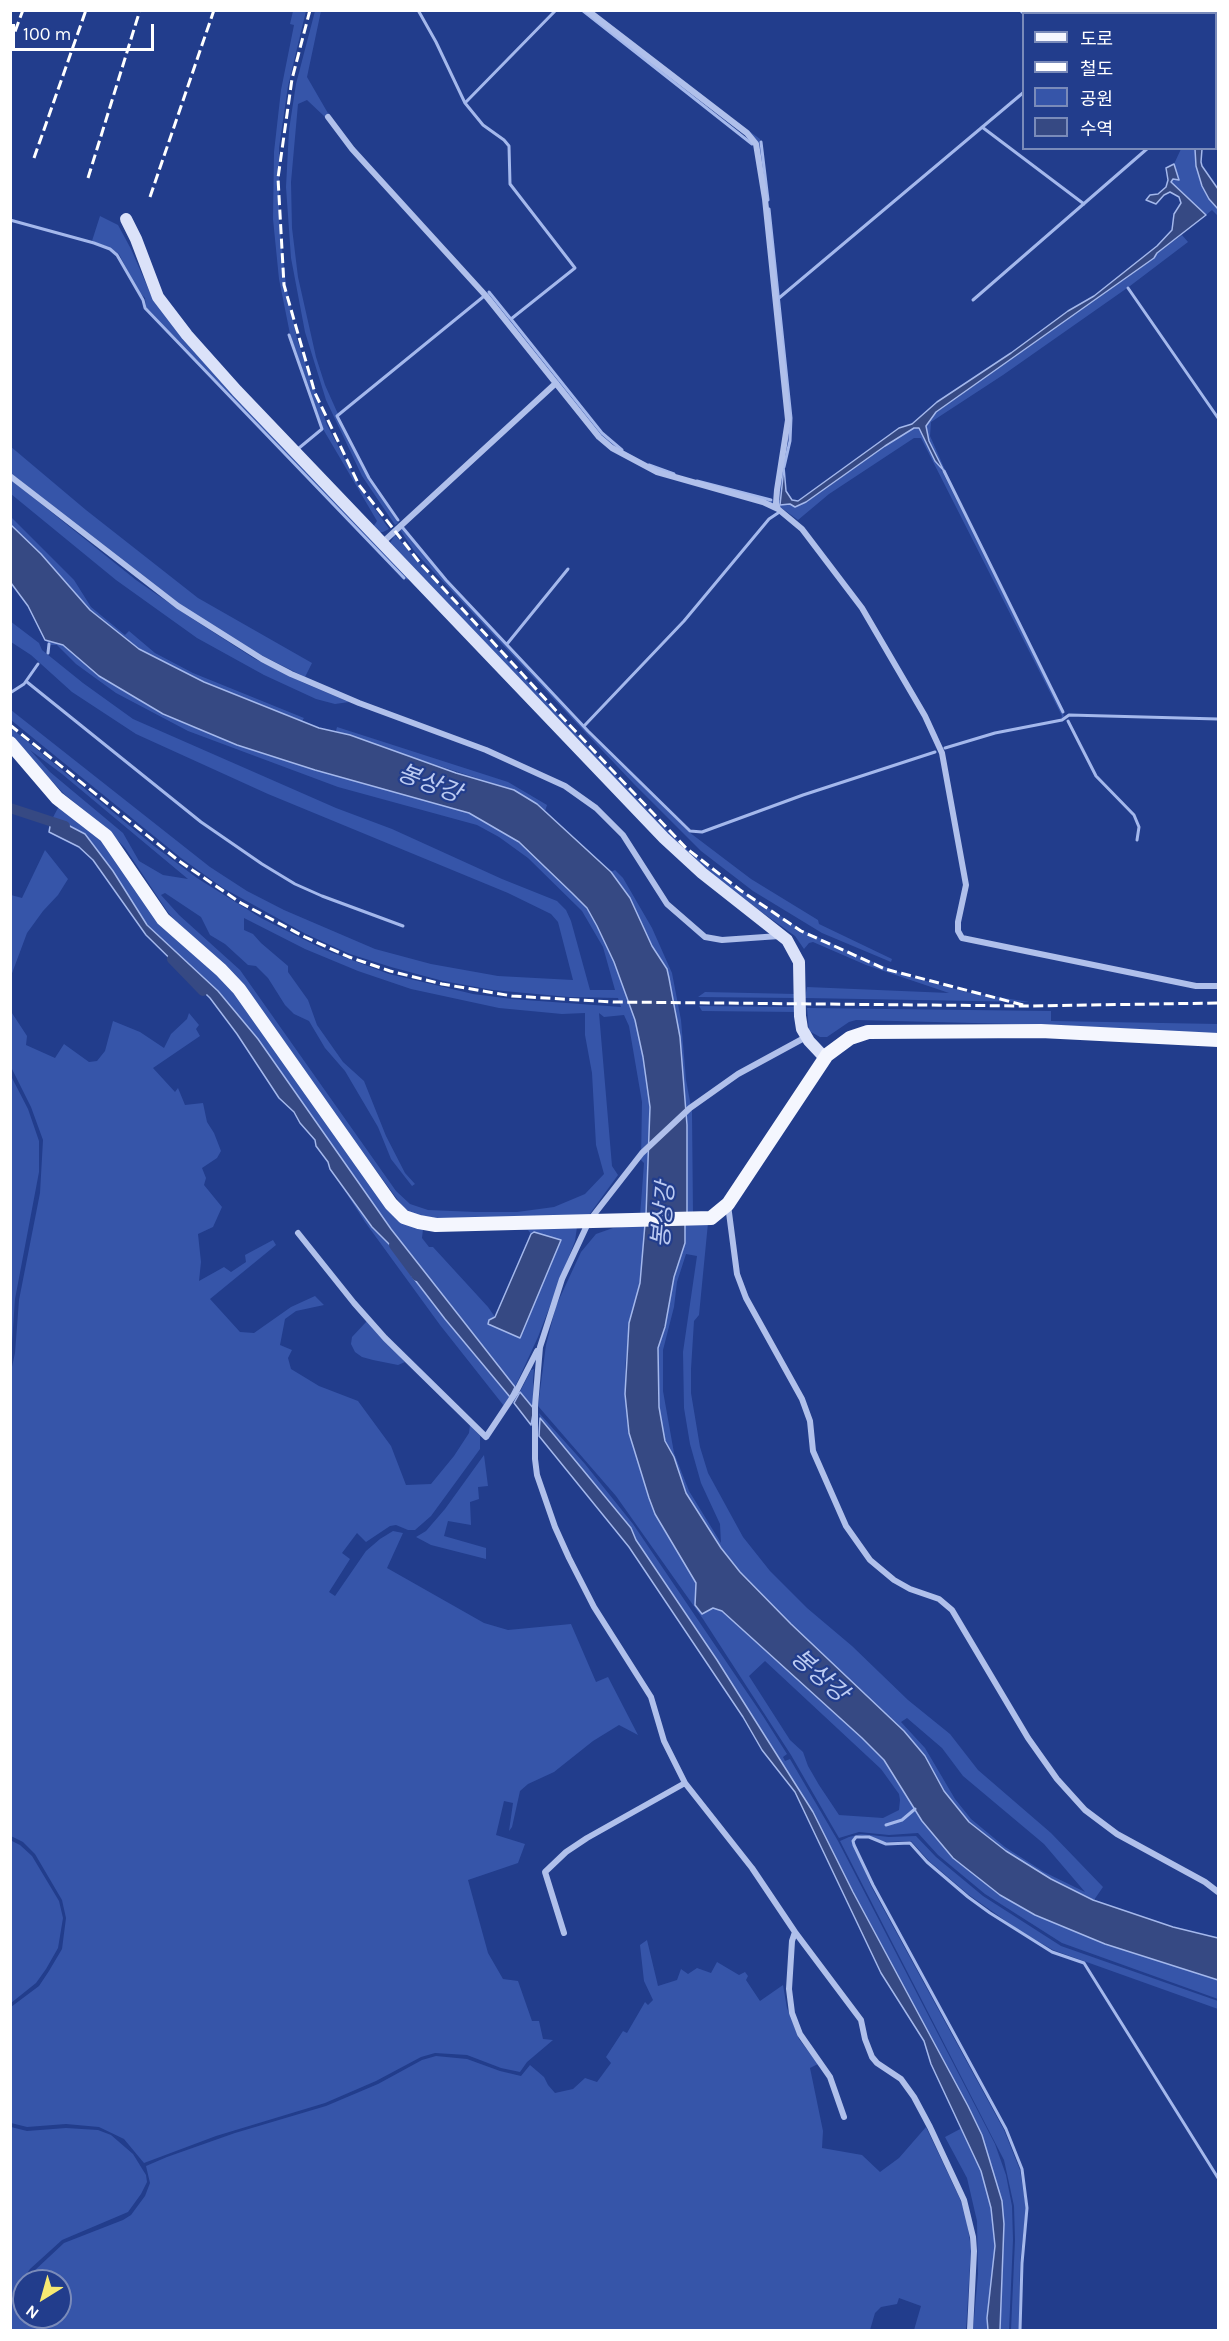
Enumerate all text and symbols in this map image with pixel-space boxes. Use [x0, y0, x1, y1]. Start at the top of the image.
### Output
scale bar [15, 12, 158, 50]
legend [1022, 12, 1217, 150]
text: 100 m [23, 23, 71, 45]
text: 도로 [1080, 28, 1113, 50]
text: 철도 [1080, 58, 1113, 80]
text: 공원 [1080, 88, 1113, 110]
text: 수역 [1080, 118, 1113, 140]
water label: 봉상강 [393, 759, 465, 809]
water label: 봉상강 [647, 1181, 681, 1249]
water label: 봉상강 [785, 1643, 853, 1709]
north arrow [12, 2269, 72, 2329]
text: N [22, 2301, 42, 2323]

